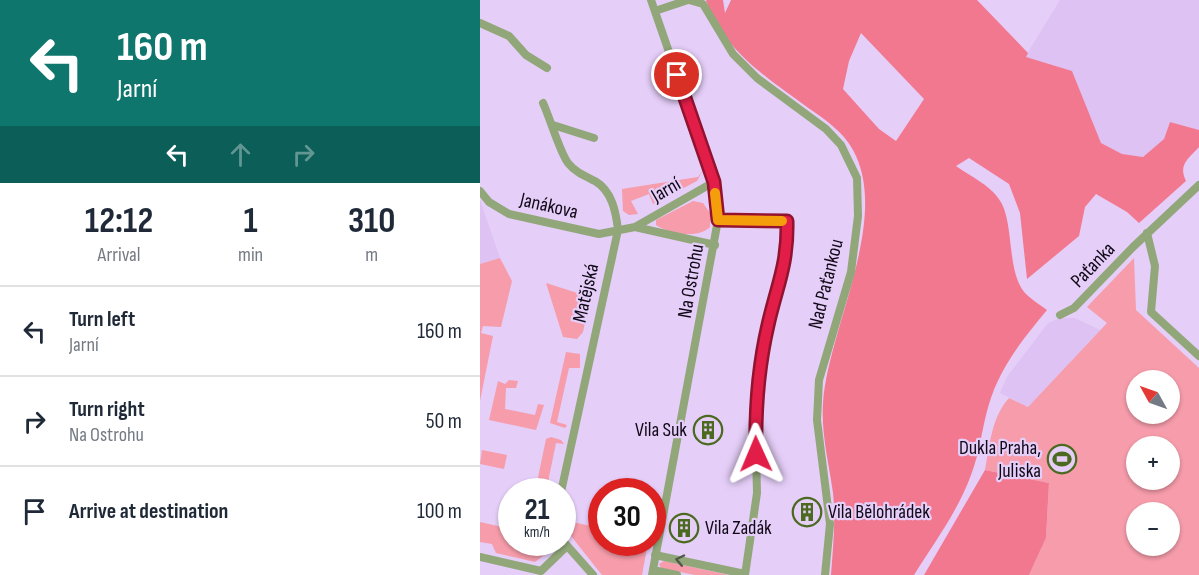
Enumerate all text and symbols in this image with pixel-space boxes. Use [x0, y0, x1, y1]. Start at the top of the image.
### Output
text: 160 m [117, 22, 208, 73]
icon: left [18, 24, 96, 102]
pin [651, 49, 702, 100]
icon: arrive [660, 58, 693, 91]
text: Jarní [117, 73, 157, 105]
icon: left [161, 138, 194, 171]
icon: ahead [224, 138, 257, 171]
icon: right [287, 138, 320, 171]
street label: Jarní [646, 172, 685, 208]
street label: Janákova [517, 187, 580, 224]
text: 12:12 [85, 200, 153, 243]
text: 1 [244, 200, 258, 243]
text: 310 [348, 200, 395, 243]
street label: Nad Paťankou [803, 237, 849, 331]
street label: Paťanka [1066, 237, 1120, 293]
street label: Na Ostrohu [673, 242, 709, 320]
text: Arrival [98, 243, 141, 267]
text: min [238, 243, 263, 267]
text: m [365, 243, 378, 267]
street label: Matějská [568, 261, 604, 325]
text: Turn left [69, 306, 135, 333]
icon: left [18, 315, 51, 348]
text: 160 m [417, 318, 462, 345]
text: Jarní [69, 333, 99, 357]
north arrow [1126, 370, 1180, 424]
map controls [1126, 370, 1180, 556]
text: Turn right [69, 396, 145, 423]
icon: right [18, 405, 51, 438]
text: 50 m [426, 408, 462, 435]
building icon: Vila Suk [692, 414, 724, 446]
place label: Vila Suk [635, 418, 687, 442]
position arrow [724, 422, 788, 486]
text: Na Ostrohu [69, 423, 144, 447]
place label: Dukla Praha, Juliska [959, 436, 1041, 483]
button: + [1126, 436, 1180, 490]
sports icon: Dukla Praha, Juliska [1046, 443, 1078, 475]
speed limit sign: 30 [588, 478, 666, 556]
text: 21 [525, 492, 549, 528]
icon: arrive [18, 495, 51, 528]
building icon: Vila Bělohrádek [791, 496, 823, 528]
text: Arrive at destination [69, 498, 228, 525]
text: 100 m [417, 498, 462, 525]
place label: Vila Bělohrádek [828, 500, 930, 524]
button: − [1126, 502, 1180, 556]
building icon: Vila Zadák [668, 512, 700, 544]
place label: Vila Zadák [705, 516, 772, 540]
text: km/h [524, 523, 550, 542]
one-way arrow [675, 554, 685, 567]

